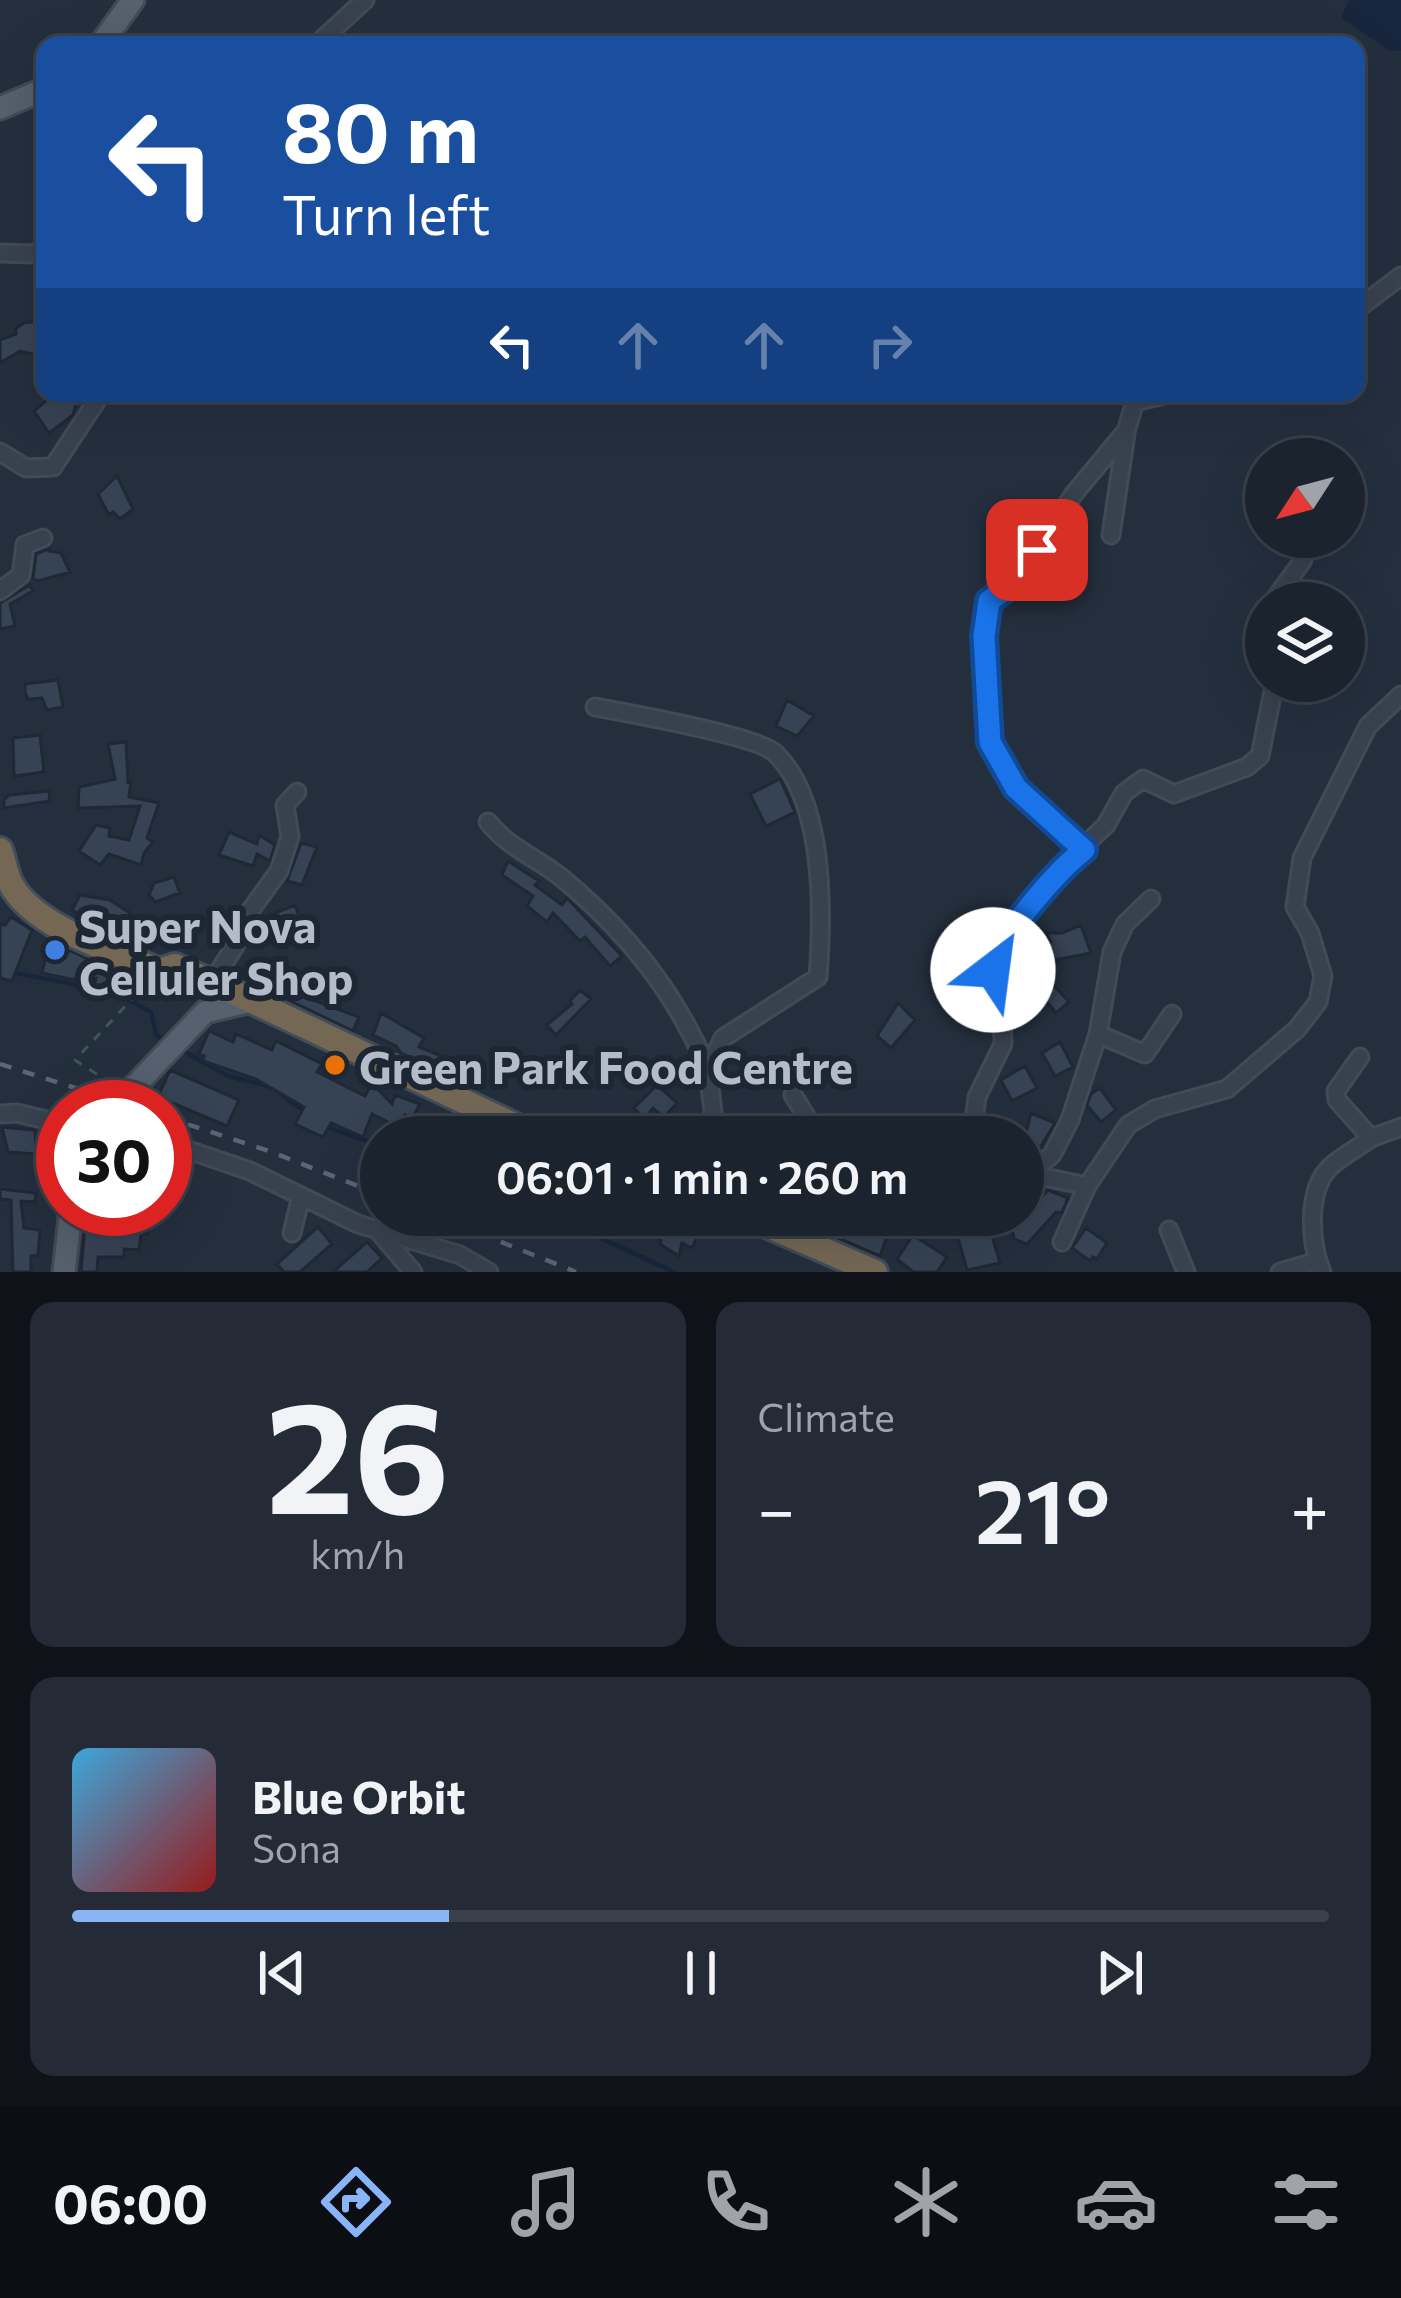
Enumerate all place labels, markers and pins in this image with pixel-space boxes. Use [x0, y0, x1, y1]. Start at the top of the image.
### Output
pin [986, 499, 1088, 601]
place label: Super Nova Celluler Shop [79, 897, 353, 1004]
marker: Super Nova Celluler Shop [42, 937, 68, 963]
place label: Green Park Food Centre [359, 1038, 853, 1093]
marker: Green Park Food Centre [322, 1052, 348, 1078]

